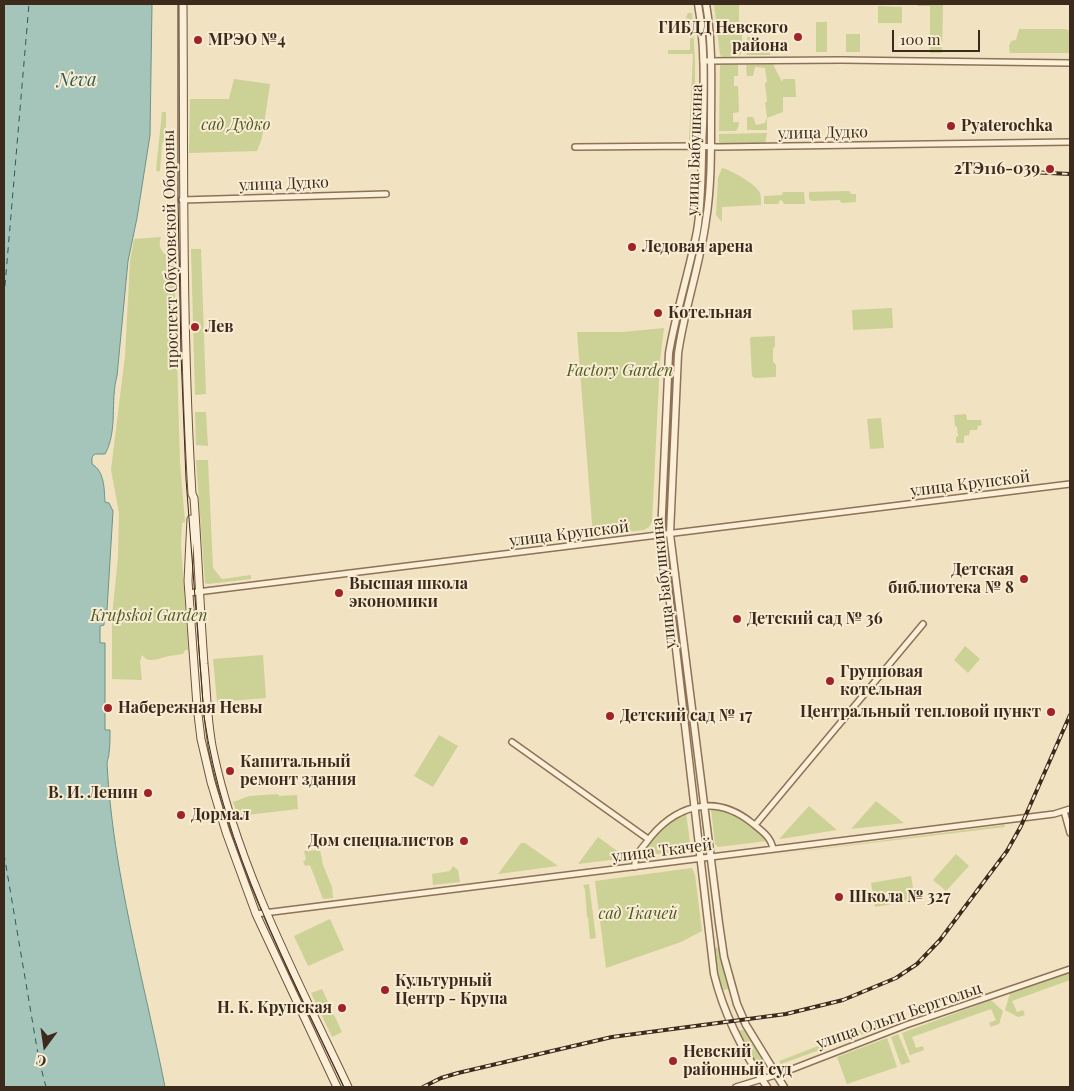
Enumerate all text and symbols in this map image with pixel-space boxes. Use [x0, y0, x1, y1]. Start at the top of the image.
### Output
place label: ГИБДД Невского района [658, 18, 788, 56]
scale bar [894, 20, 982, 52]
text: 100 m [900, 29, 941, 49]
place label: МРЭО №4 [208, 30, 286, 50]
marker: ГИБДД Невского района [792, 31, 804, 43]
marker: МРЭО №4 [192, 34, 204, 46]
water label: Neva [57, 69, 97, 91]
street label: улица Бабушкина [683, 84, 707, 216]
park label: сад Дудко [201, 115, 271, 135]
place label: Pyaterochka [961, 116, 1053, 136]
marker: Pyaterochka [945, 120, 957, 132]
street label: улица Дудко [778, 123, 868, 143]
street label: проспект Обуховской Обороны [159, 130, 183, 368]
place label: 2ТЭ116-039 [954, 159, 1040, 179]
marker: 2ТЭ116-039 [1044, 163, 1056, 175]
street label: улица Дудко [239, 173, 329, 195]
place label: Ледовая арена [642, 237, 753, 257]
marker: Ледовая арена [626, 241, 638, 253]
place label: Котельная [668, 303, 752, 323]
marker: Котельная [652, 307, 664, 319]
place label: Лев [205, 317, 233, 337]
marker: Лев [189, 321, 201, 333]
park label: Factory Garden [567, 361, 673, 381]
street label: улица Крупской [909, 467, 1031, 501]
street label: улица Крупской [508, 517, 630, 551]
street label: улица Бабушкина [648, 517, 680, 649]
place label: Детская библиотека № 8 [888, 560, 1014, 598]
marker: Детская библиотека № 8 [1018, 573, 1030, 585]
place label: Высшая школа экономики [349, 574, 468, 612]
marker: Высшая школа экономики [333, 587, 345, 599]
park label: Krupskoi Garden [91, 606, 207, 626]
place label: Детский сад № 36 [747, 609, 883, 629]
marker: Детский сад № 36 [731, 613, 743, 625]
place label: Групповая котельная [840, 662, 923, 700]
marker: Групповая котельная [824, 675, 836, 687]
place label: Набережная Невы [118, 698, 263, 718]
marker: Набережная Невы [102, 702, 114, 714]
place label: Центральный тепловой пункт [800, 702, 1041, 722]
place label: Детский сад № 17 [620, 706, 752, 726]
marker: Центральный тепловой пункт [1045, 706, 1057, 718]
marker: Детский сад № 17 [604, 710, 616, 722]
place label: Капитальный ремонт здания [240, 752, 356, 790]
marker: Капитальный ремонт здания [224, 765, 236, 777]
place label: В. И. Ленин [48, 783, 138, 803]
marker: В. И. Ленин [142, 787, 154, 799]
place label: Дормал [191, 805, 250, 825]
marker: Дормал [175, 809, 187, 821]
place label: Дом специалистов [308, 831, 454, 851]
marker: Дом специалистов [458, 835, 470, 847]
street label: улица Ткачей [611, 835, 713, 867]
place label: Школа № 327 [849, 887, 951, 907]
marker: Школа № 327 [833, 891, 845, 903]
park label: сад Ткачей [599, 904, 677, 924]
place label: Культурный Центр - Крупа [395, 971, 508, 1009]
street label: улица Ольги Берггольц [814, 979, 984, 1053]
marker: Культурный Центр - Крупа [379, 984, 391, 996]
place label: Н. К. Крупская [217, 998, 332, 1018]
marker: Н. К. Крупская [336, 1002, 348, 1014]
north arrow [20, 1021, 70, 1071]
place label: Невский районный суд [683, 1042, 792, 1080]
text: С [34, 1051, 48, 1071]
marker: Невский районный суд [667, 1055, 679, 1067]

